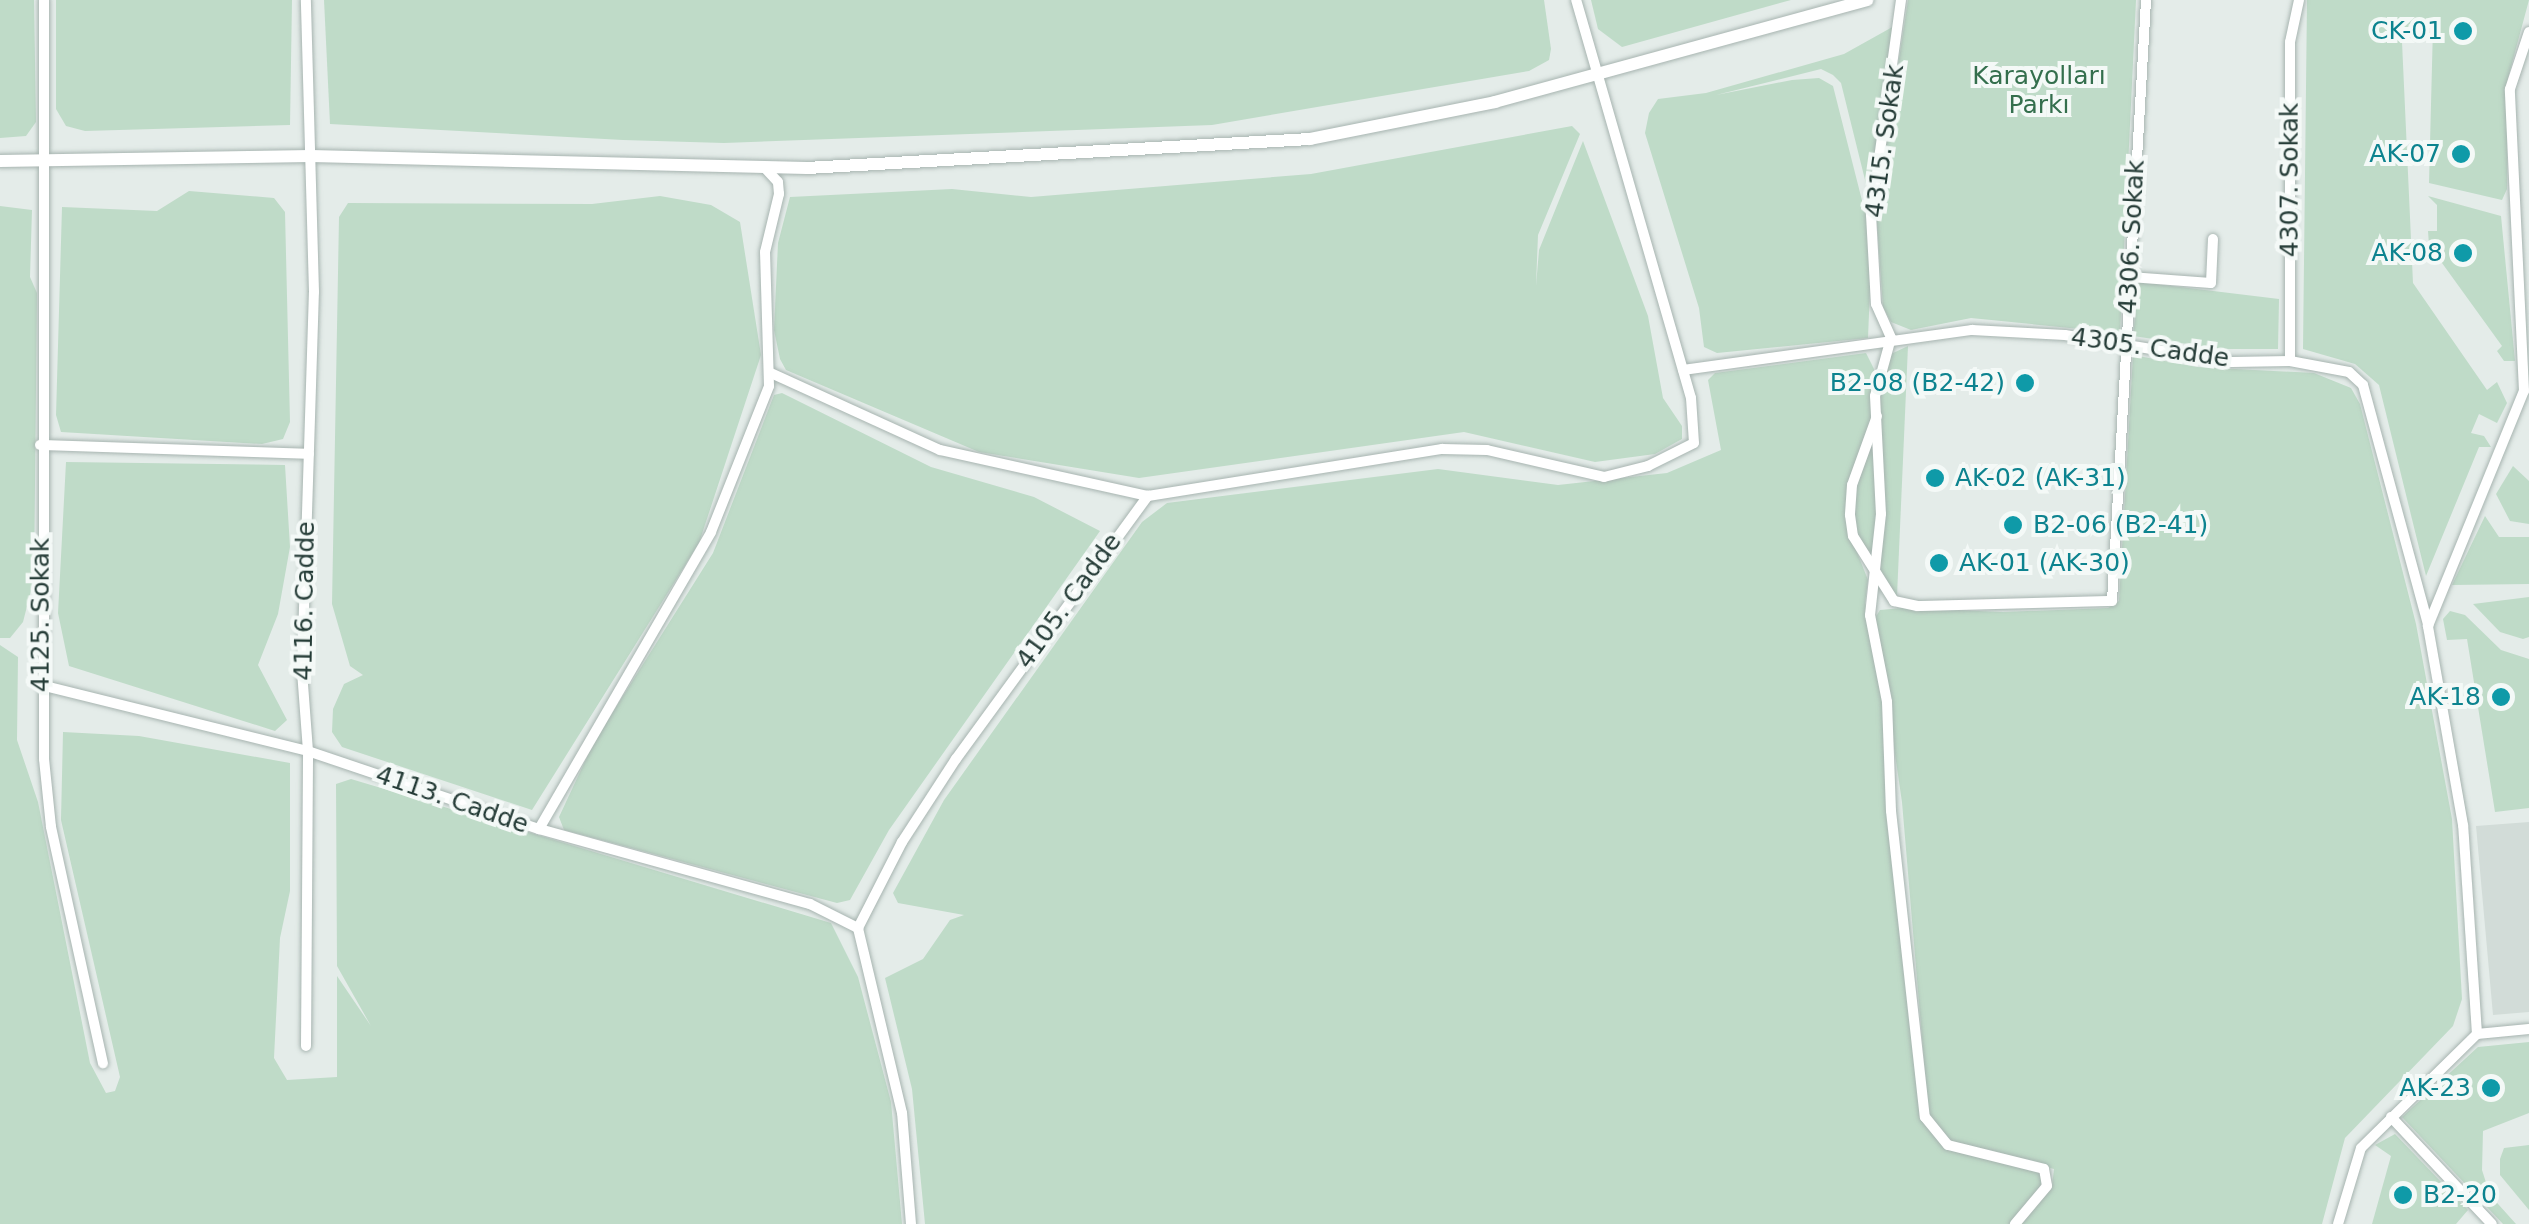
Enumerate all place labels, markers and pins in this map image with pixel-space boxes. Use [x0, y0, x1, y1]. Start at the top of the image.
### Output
place label: CK-01 [2371, 16, 2443, 46]
marker: CK-01 [2452, 20, 2474, 42]
place label: AK-07 [2369, 139, 2441, 169]
marker: AK-07 [2450, 143, 2472, 165]
place label: AK-08 [2371, 238, 2443, 268]
marker: AK-08 [2452, 242, 2474, 264]
place label: B2-08 (B2-42) [1830, 368, 2005, 398]
marker: B2-08 (B2-42) [2014, 372, 2036, 394]
place label: AK-02 (AK-31) [1955, 463, 2126, 493]
marker: AK-02 (AK-31) [1924, 467, 1946, 489]
place label: B2-06 (B2-41) [2033, 510, 2208, 540]
marker: B2-06 (B2-41) [2002, 514, 2024, 536]
place label: AK-01 (AK-30) [1959, 548, 2130, 578]
marker: AK-01 (AK-30) [1928, 552, 1950, 574]
place label: AK-18 [2409, 682, 2481, 712]
marker: AK-18 [2490, 686, 2512, 708]
place label: AK-23 [2399, 1073, 2471, 1103]
marker: AK-23 [2480, 1077, 2502, 1099]
place label: B2-20 [2423, 1180, 2497, 1210]
marker: B2-20 [2392, 1184, 2414, 1206]

